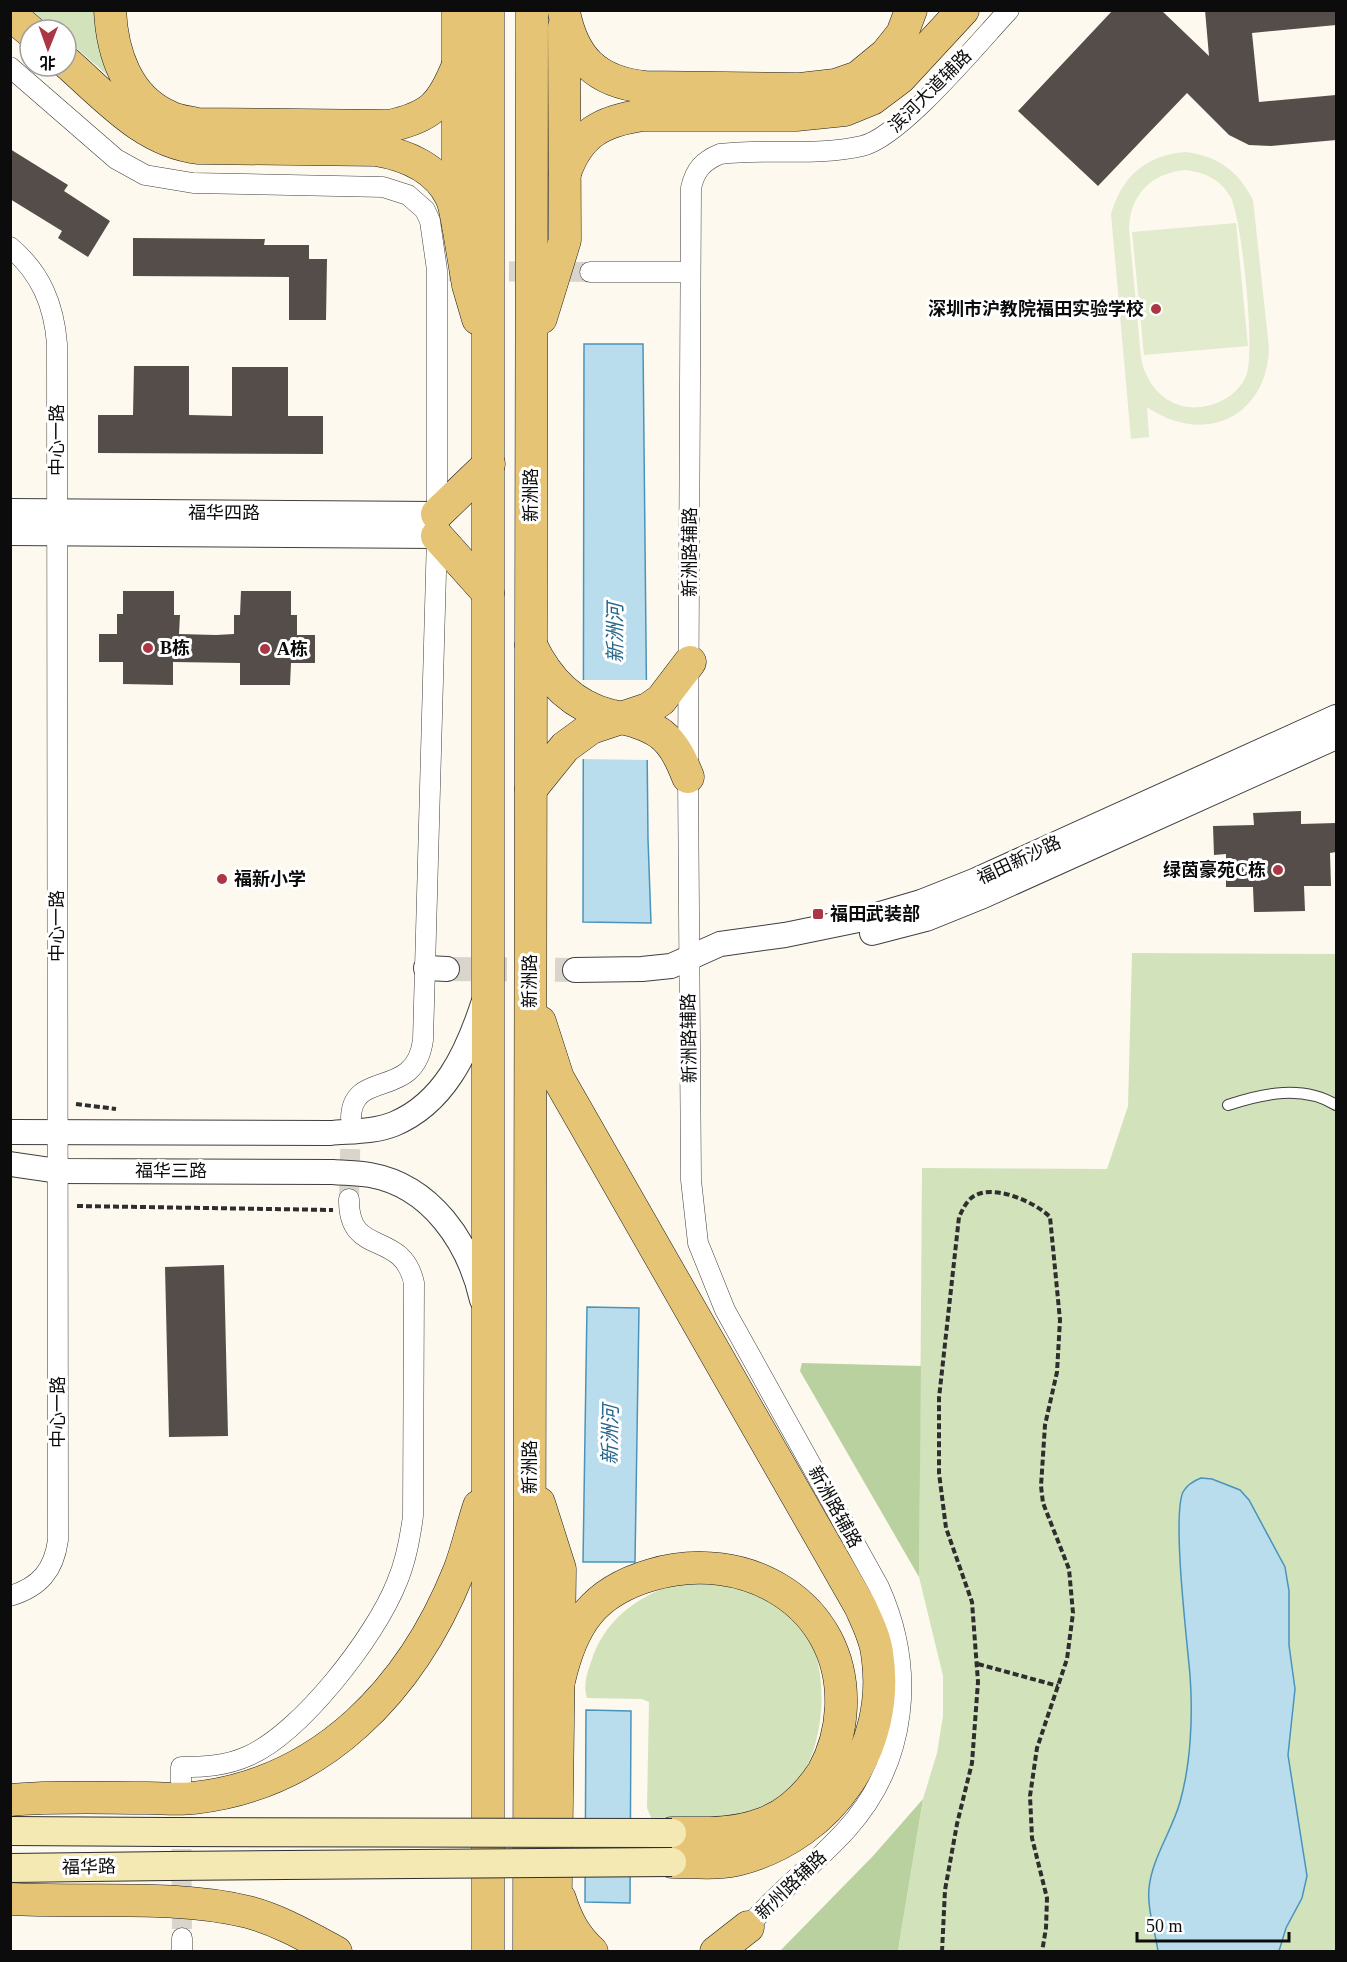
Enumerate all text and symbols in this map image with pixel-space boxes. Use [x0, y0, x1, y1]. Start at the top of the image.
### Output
north arrow [18, 18, 78, 78]
street label: 滨河大道辅路 [885, 46, 975, 136]
text: 北 [40, 54, 56, 71]
place label: 深圳市沪教院福田实验学校 [928, 299, 1144, 319]
marker: 深圳市沪教院福田实验学校 [1149, 302, 1163, 316]
street label: 中心一路 [47, 404, 67, 476]
street label: 新洲路 [521, 468, 541, 522]
street label: 福华四路 [188, 503, 260, 523]
street label: 新洲路辅路 [680, 507, 700, 597]
water label: 新洲河 [604, 599, 626, 663]
place label: B栋 [160, 638, 190, 658]
place label: A栋 [277, 639, 308, 659]
marker: B栋 [141, 641, 155, 655]
marker: A栋 [258, 642, 272, 656]
street label: 福田新沙路 [974, 832, 1064, 888]
place label: 绿茵豪苑C栋 [1163, 859, 1266, 880]
marker: 绿茵豪苑C栋 [1271, 863, 1285, 877]
place label: 福新小学 [234, 869, 306, 889]
marker: 福新小学 [215, 872, 229, 886]
street label: 中心一路 [47, 890, 67, 962]
place label: 福田武装部 [830, 904, 920, 924]
marker: 福田武装部 [811, 907, 825, 921]
street label: 新洲路 [520, 954, 540, 1008]
street label: 新洲路辅路 [678, 993, 700, 1083]
street label: 福华三路 [135, 1161, 207, 1181]
street label: 中心一路 [48, 1376, 68, 1448]
water label: 新洲河 [598, 1401, 622, 1465]
street label: 新洲路 [520, 1440, 540, 1494]
street label: 新洲路辅路 [804, 1463, 866, 1551]
street label: 新州路辅路 [752, 1847, 830, 1923]
street label: 福华路 [62, 1857, 116, 1877]
scale bar [1137, 1905, 1288, 1943]
text: 50 m [1146, 1916, 1183, 1936]

